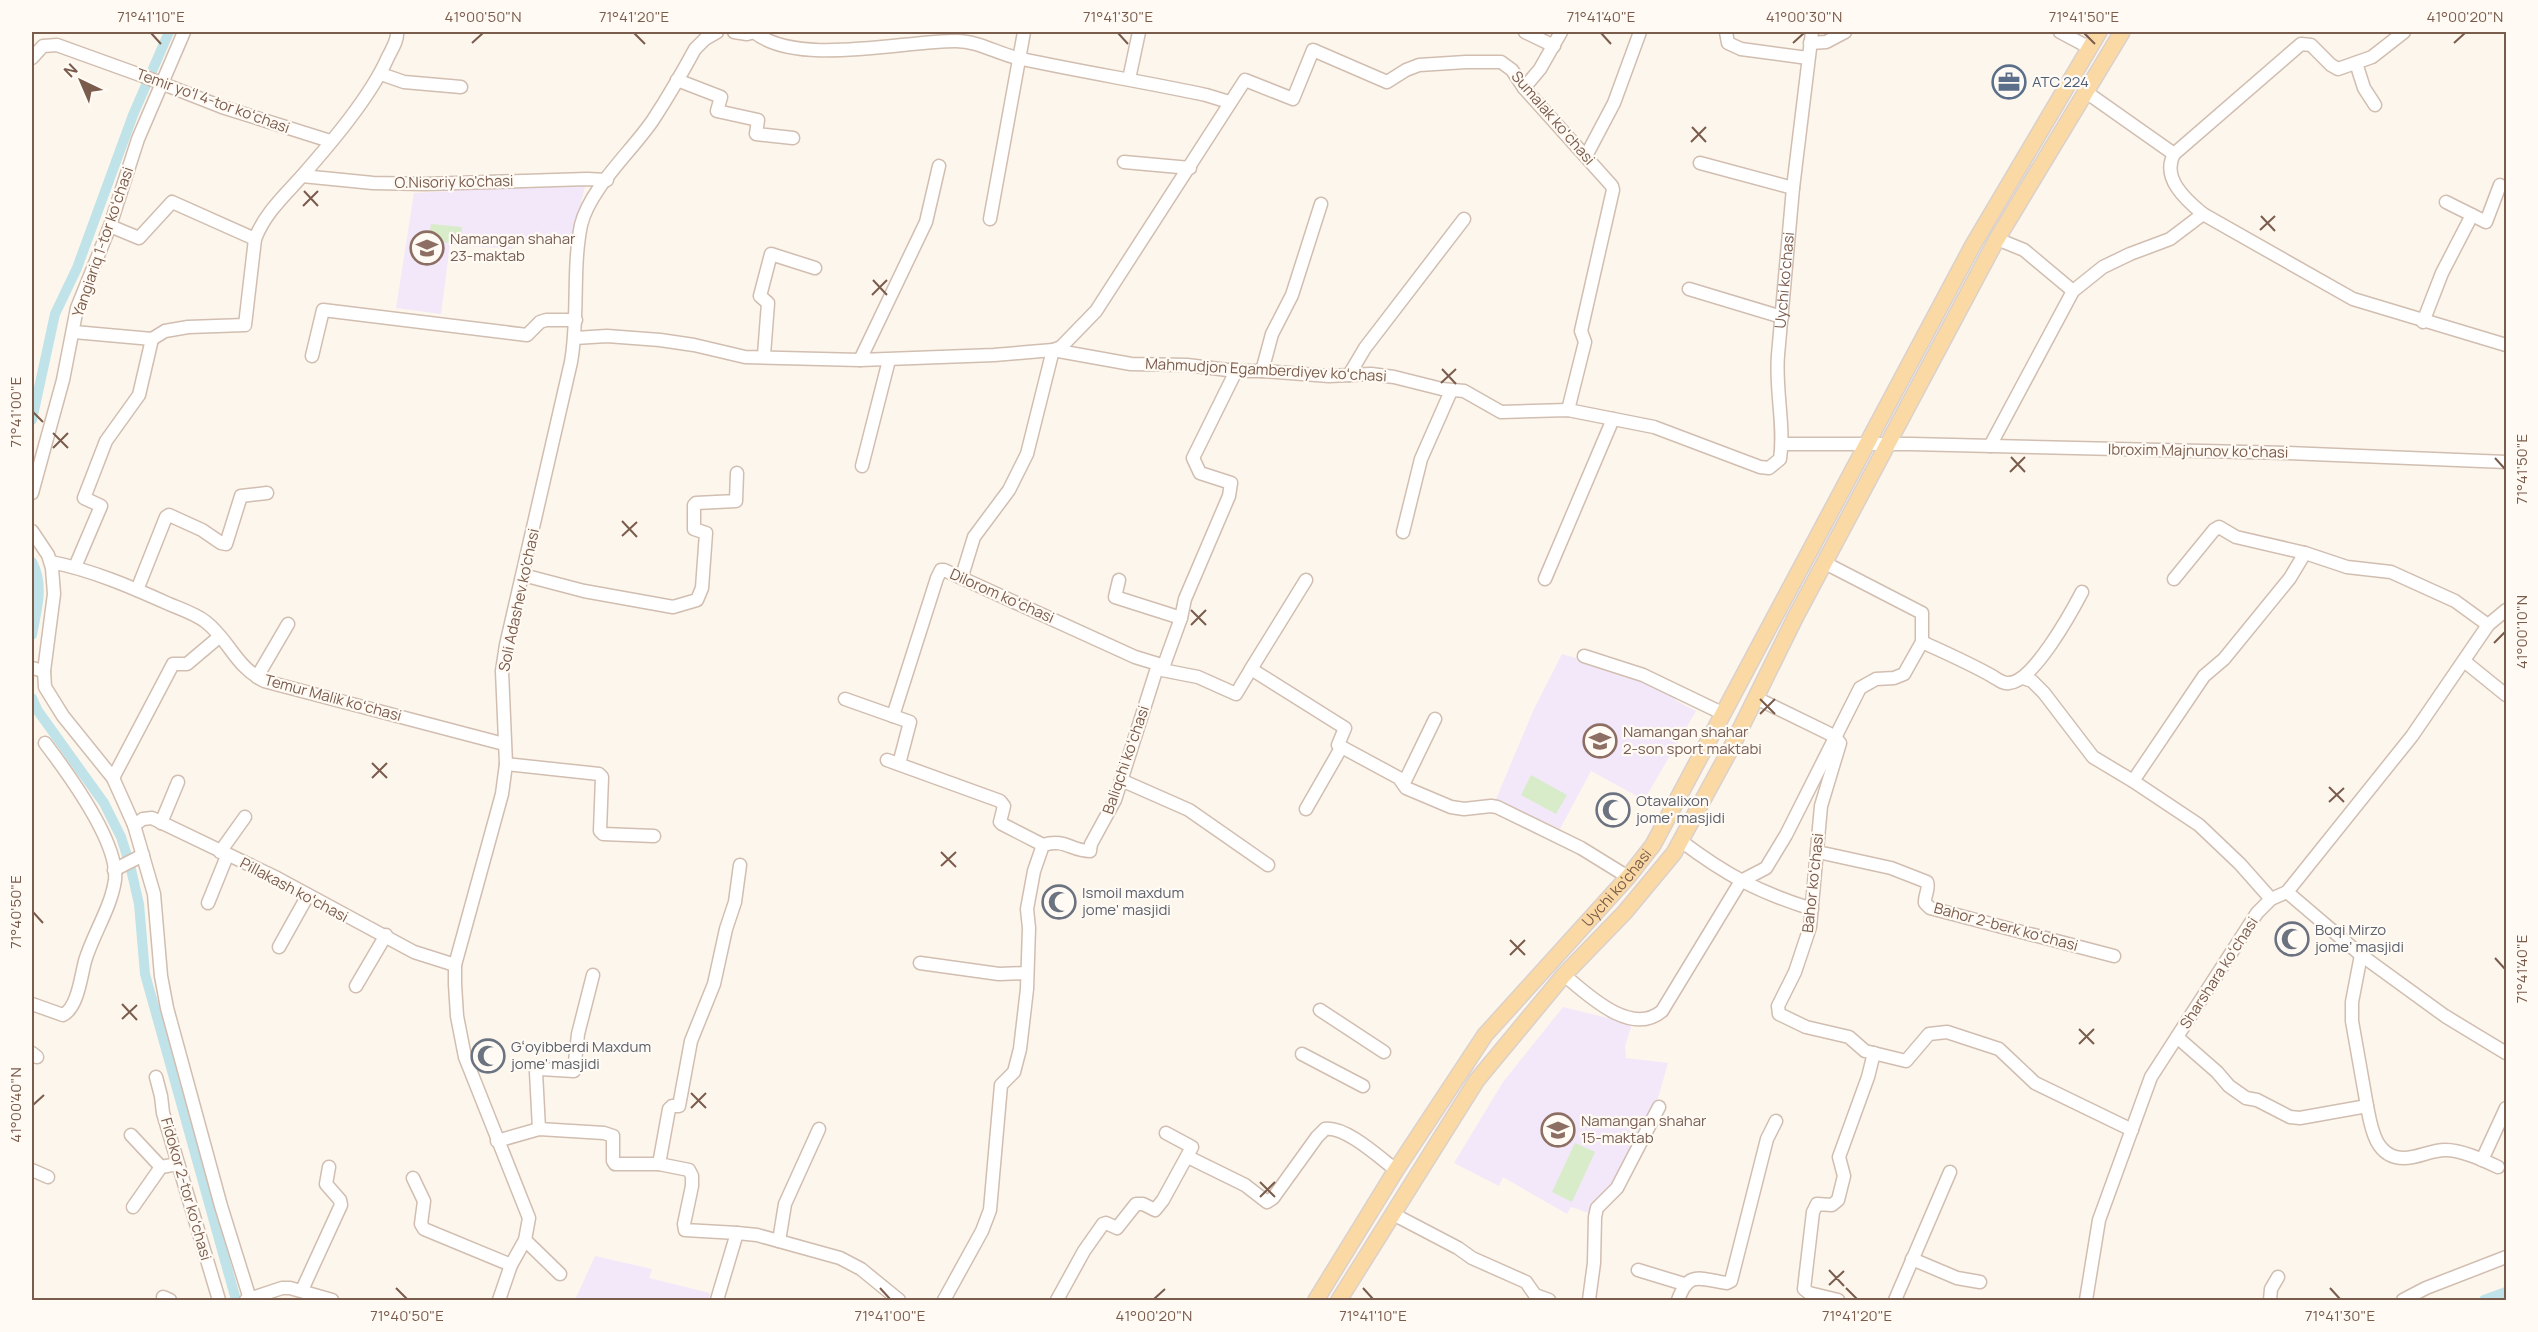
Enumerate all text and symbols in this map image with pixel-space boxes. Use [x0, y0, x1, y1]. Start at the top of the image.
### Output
text: 71°41'10"E [117, 6, 185, 27]
text: 41°00'50"N [445, 6, 521, 27]
text: 71°41'20"E [599, 6, 669, 27]
text: 71°41'30"E [1083, 6, 1153, 27]
text: 71°41'40"E [1567, 6, 1635, 27]
text: 41°00'30"N [1766, 6, 1842, 27]
text: 71°41'50"E [2049, 6, 2119, 27]
text: 41°00'20"N [2427, 6, 2503, 27]
north arrow [51, 51, 111, 111]
text: N [59, 58, 82, 82]
street label: Temir yoʻl 4-tor koʻchasi [134, 63, 293, 138]
office icon: ATC 224 [1991, 64, 2027, 100]
street label: Sumalak koʻchasi [1507, 66, 1600, 169]
place label: ATC 224 [2032, 71, 2089, 92]
street label: Yangiariq 1-tor koʻchasi [67, 164, 138, 320]
street label: O.Nisoriy ko'chasi [394, 170, 514, 193]
place label: Namangan shahar 23-maktab [450, 228, 576, 266]
school or university icon: Namangan shahar 23-maktab [409, 230, 445, 266]
street label: Uychi ko'chasi [1769, 231, 1799, 329]
street label: Mahmudjon Egamberdiyev koʻchasi [1145, 353, 1387, 386]
text: 71°41'00"E [5, 377, 26, 447]
text: 71°41'50"E [2511, 434, 2532, 504]
street label: Ibroxim Majnunov koʻchasi [2108, 438, 2288, 463]
street label: Soli Adashev ko'chasi [493, 527, 544, 673]
street label: Dilorom koʻchasi [947, 563, 1058, 628]
text: 41°00'10"N [2511, 595, 2532, 669]
street label: Temur Malik koʻchasi [262, 669, 404, 726]
street label: Baliqchi koʻchasi [1097, 703, 1154, 817]
place label: Namangan shahar 2-son sport maktabi [1623, 721, 1762, 759]
school or university icon: Namangan shahar 2-son sport maktabi [1582, 723, 1618, 759]
place label: Otavalixon jome’ masjidi [1635, 790, 1725, 828]
mosque icon: Otavalixon jome’ masjidi [1595, 792, 1631, 828]
street label: Bahor koʻchasi [1797, 832, 1828, 934]
street label: Uychi ko'chasi [1577, 844, 1656, 931]
street label: Pillakash koʻchasi [236, 852, 352, 927]
text: 71°40'50"E [5, 875, 26, 949]
place label: Ismoil maxdum jome' masjidi [1081, 882, 1184, 920]
mosque icon: Ismoil maxdum jome' masjidi [1041, 884, 1077, 920]
street label: Bahor 2-berk koʻchasi [1932, 897, 2081, 956]
street label: Sharshara koʻchasi [2174, 913, 2263, 1033]
place label: Boqi Mirzo jome’ masjidi [2314, 919, 2404, 957]
mosque icon: Boqi Mirzo jome’ masjidi [2274, 921, 2310, 957]
text: 71°41'40"E [2511, 935, 2532, 1003]
place label: Gʻoyibberdi Maxdum jome' masjidi [510, 1036, 651, 1074]
mosque icon: Gʻoyibberdi Maxdum jome' masjidi [470, 1038, 506, 1074]
text: 41°00'40"N [5, 1067, 26, 1143]
place label: Namangan shahar 15-maktab [1581, 1110, 1707, 1148]
school or university icon: Namangan shahar 15-maktab [1540, 1112, 1576, 1148]
street label: Fidokor 2-tor koʻchasi [156, 1115, 217, 1263]
text: 71°40'50"E [370, 1305, 444, 1326]
text: 71°41'00"E [855, 1305, 925, 1326]
text: 41°00'20"N [1116, 1305, 1192, 1326]
text: 71°41'10"E [1339, 1305, 1407, 1326]
text: 71°41'20"E [1822, 1305, 1892, 1326]
text: 71°41'30"E [2305, 1305, 2375, 1326]

